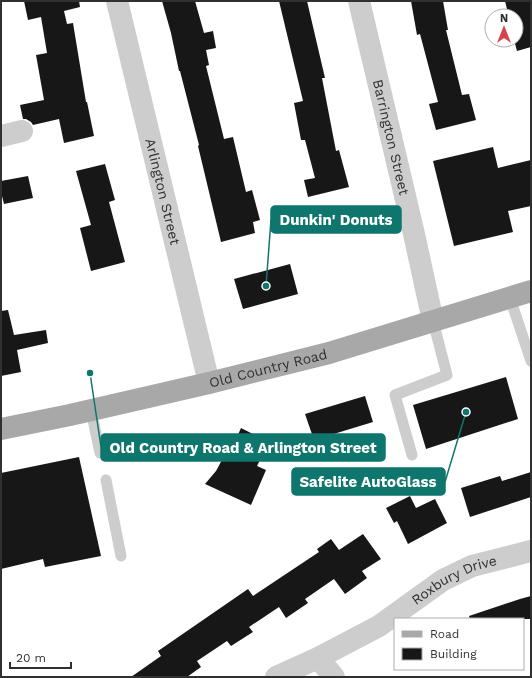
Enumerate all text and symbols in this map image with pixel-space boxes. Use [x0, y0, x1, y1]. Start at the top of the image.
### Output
north arrow [484, 8, 524, 48]
text: N [500, 12, 508, 25]
street label: Barrington Street [370, 78, 413, 197]
street label: Arlington Street [142, 137, 183, 247]
callout: Dunkin' Donuts [271, 206, 401, 233]
text: Dunkin' Donuts [279, 211, 393, 229]
street label: Old Country Road [207, 346, 329, 391]
callout: Old Country Road & Arlington Street [101, 434, 385, 461]
text: Old Country Road & Arlington Street [109, 439, 377, 457]
callout: Safelite AutoGlass [292, 468, 445, 495]
text: Safelite AutoGlass [299, 473, 437, 491]
street label: Roxbury Drive [408, 552, 498, 608]
legend [394, 618, 524, 670]
text: Road [430, 627, 459, 641]
scale bar [10, 644, 71, 670]
text: Building [430, 647, 477, 661]
text: 20 m [16, 651, 46, 665]

